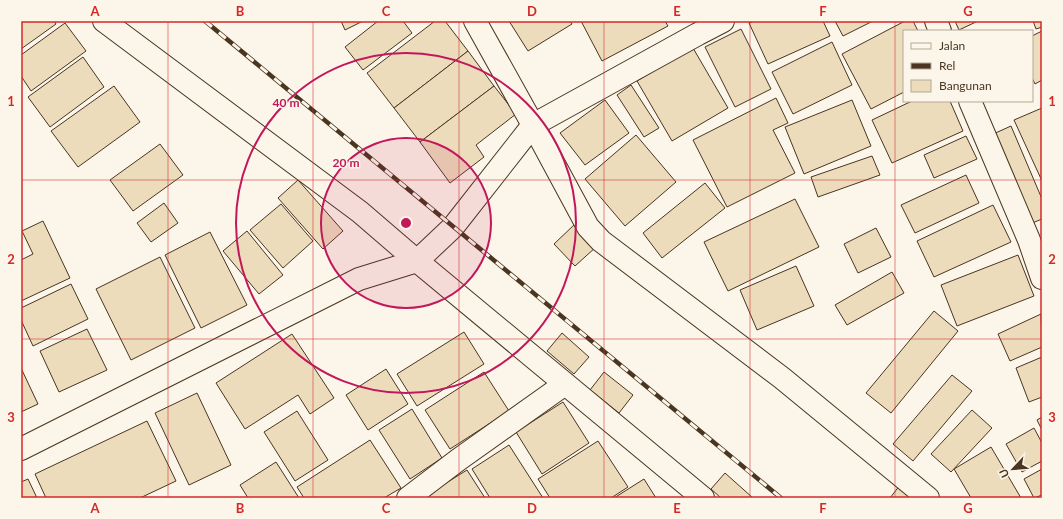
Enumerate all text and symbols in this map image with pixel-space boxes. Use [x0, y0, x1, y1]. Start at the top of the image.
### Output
text: A [89, 3, 100, 19]
text: B [236, 3, 245, 19]
text: C [382, 3, 391, 19]
text: D [527, 3, 537, 19]
text: E [673, 3, 681, 19]
text: F [819, 3, 827, 19]
text: G [963, 3, 973, 19]
legend [903, 30, 1033, 102]
text: Jalan [939, 38, 965, 53]
text: Rel [939, 58, 955, 73]
text: Bangunan [939, 78, 992, 93]
text: 1 [7, 93, 15, 109]
text: 1 [1048, 93, 1056, 109]
text: 40 m [273, 95, 299, 110]
text: 20 m [333, 155, 359, 170]
centre of rings [399, 216, 413, 230]
text: 2 [7, 251, 15, 267]
text: 2 [1048, 251, 1056, 267]
text: 3 [7, 409, 15, 425]
text: 3 [1048, 409, 1056, 425]
north arrow [993, 449, 1033, 489]
text: U [996, 467, 1011, 480]
text: A [89, 500, 100, 516]
text: B [236, 500, 245, 516]
text: C [382, 500, 391, 516]
text: D [527, 500, 537, 516]
text: E [673, 500, 681, 516]
text: F [819, 500, 827, 516]
text: G [963, 500, 973, 516]

